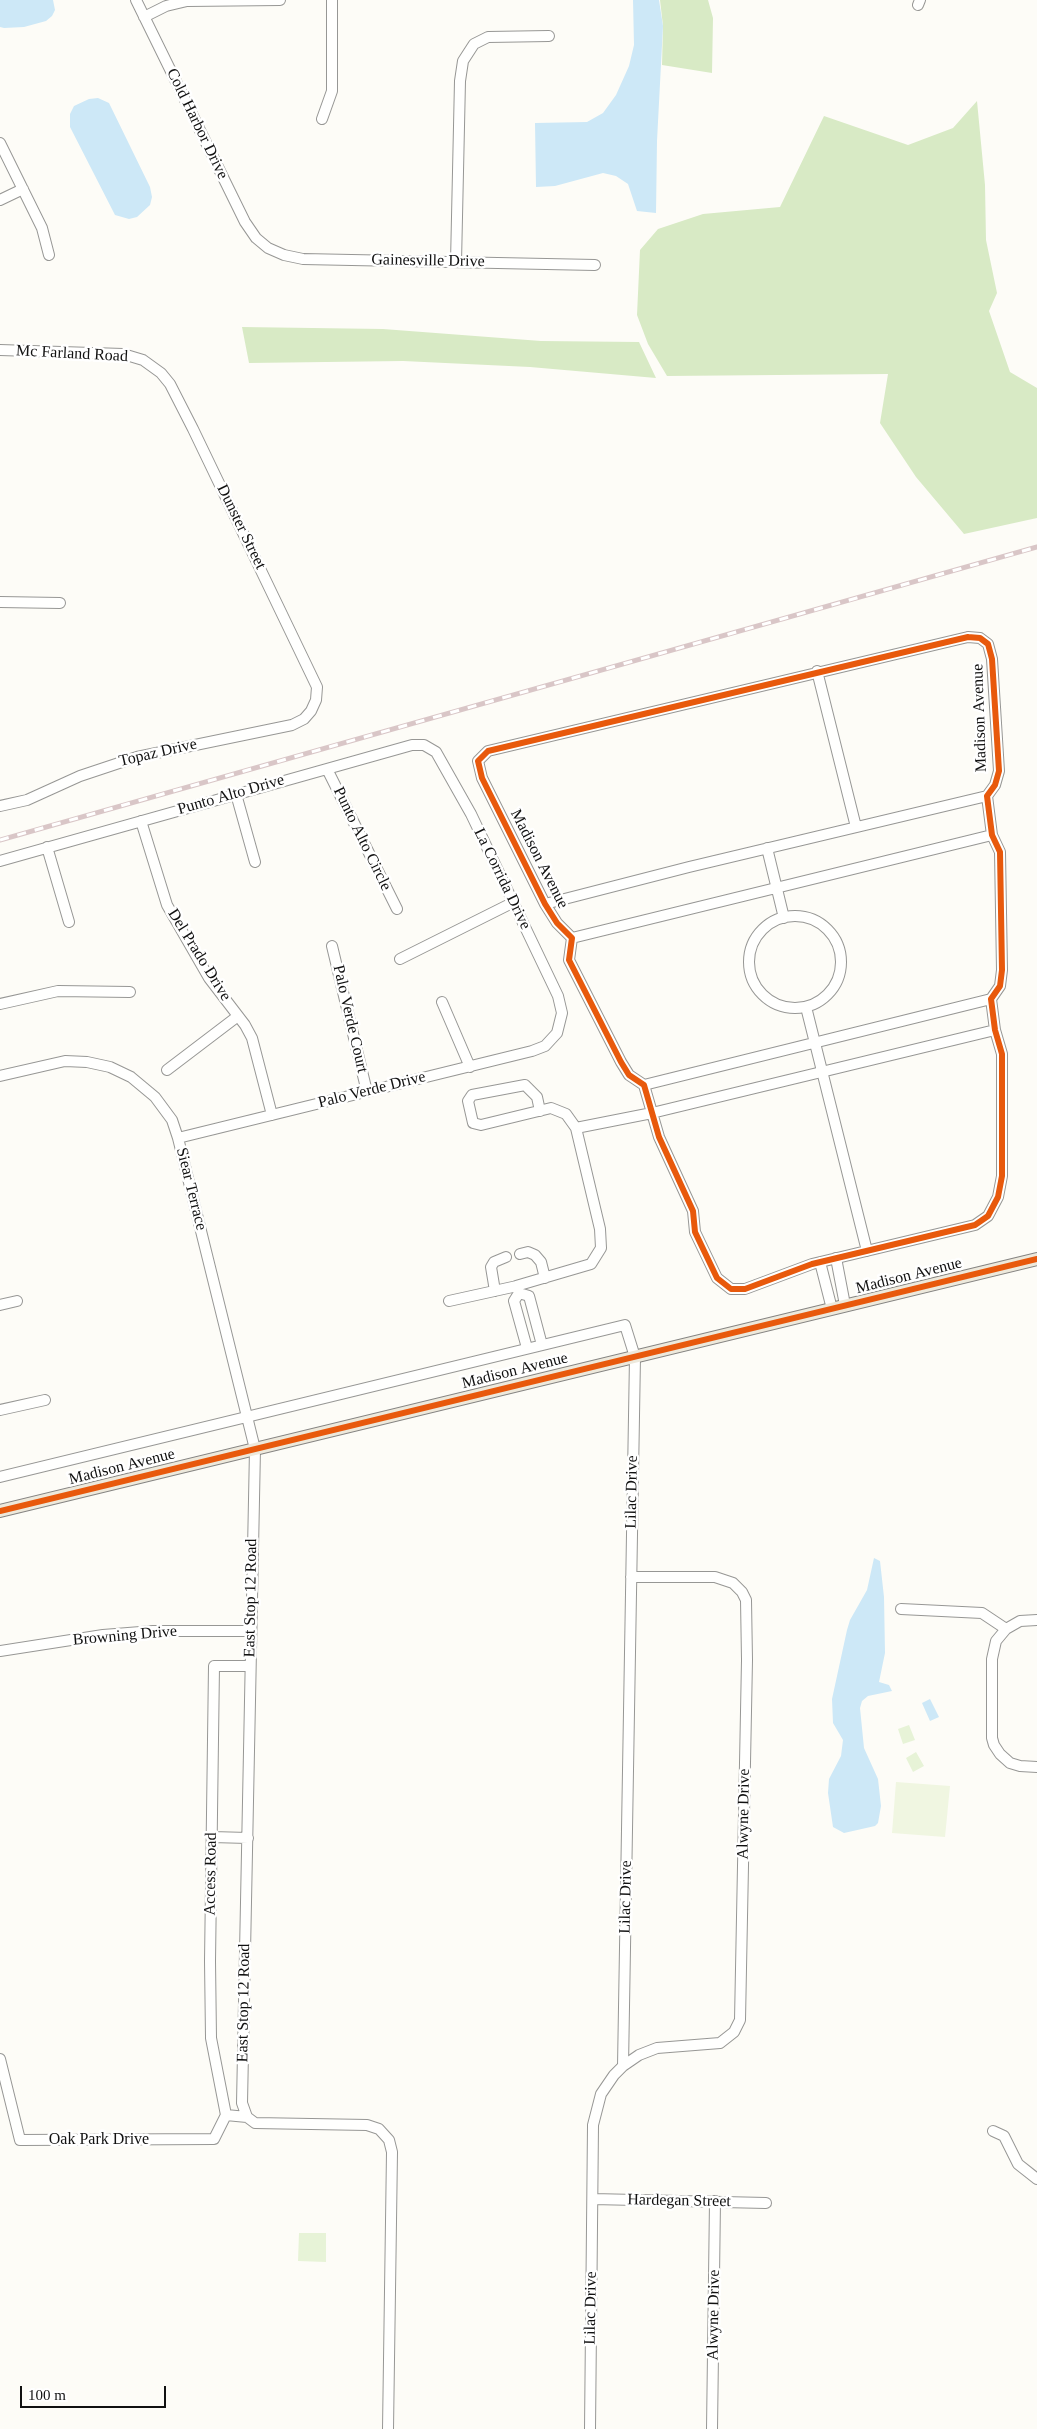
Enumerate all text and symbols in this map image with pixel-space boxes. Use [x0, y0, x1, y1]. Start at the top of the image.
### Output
street label: Cold Harbor Drive [162, 65, 232, 183]
street label: Gainesville Drive [371, 250, 485, 272]
street label: Mc Farland Road [16, 341, 128, 367]
street label: Dunster Street [212, 481, 270, 573]
street label: Madison Avenue [969, 663, 991, 773]
street label: Topaz Drive [117, 735, 199, 771]
street label: Punto Alto Drive [175, 771, 287, 819]
street label: Punto Alto Circle [329, 784, 395, 894]
street label: Madison Avenue [506, 806, 572, 912]
street label: La Corrida Drive [469, 825, 535, 933]
street label: Del Prado Drive [163, 905, 235, 1005]
street label: Palo Verde Court [328, 963, 372, 1075]
street label: Palo Verde Drive [316, 1067, 428, 1113]
street label: Siear Terrace [171, 1146, 211, 1232]
street label: Madison Avenue [854, 1254, 964, 1298]
street label: Madison Avenue [460, 1349, 570, 1393]
street label: Madison Avenue [67, 1445, 177, 1489]
street label: Lilac Drive [622, 1455, 642, 1529]
street label: East Stop 12 Road [240, 1539, 262, 1657]
street label: Browning Drive [72, 1622, 178, 1650]
street label: Alwyne Drive [734, 1768, 754, 1860]
street label: Access Road [201, 1832, 221, 1916]
street label: Lilac Drive [616, 1860, 636, 1934]
street label: East Stop 12 Road [233, 1944, 255, 2062]
street label: Oak Park Drive [49, 2130, 149, 2150]
street label: Hardegan Street [627, 2190, 731, 2212]
street label: Alwyne Drive [704, 2269, 724, 2361]
street label: Lilac Drive [581, 2271, 601, 2345]
scale bar [22, 2376, 169, 2408]
text: 100 m [28, 2387, 66, 2403]

